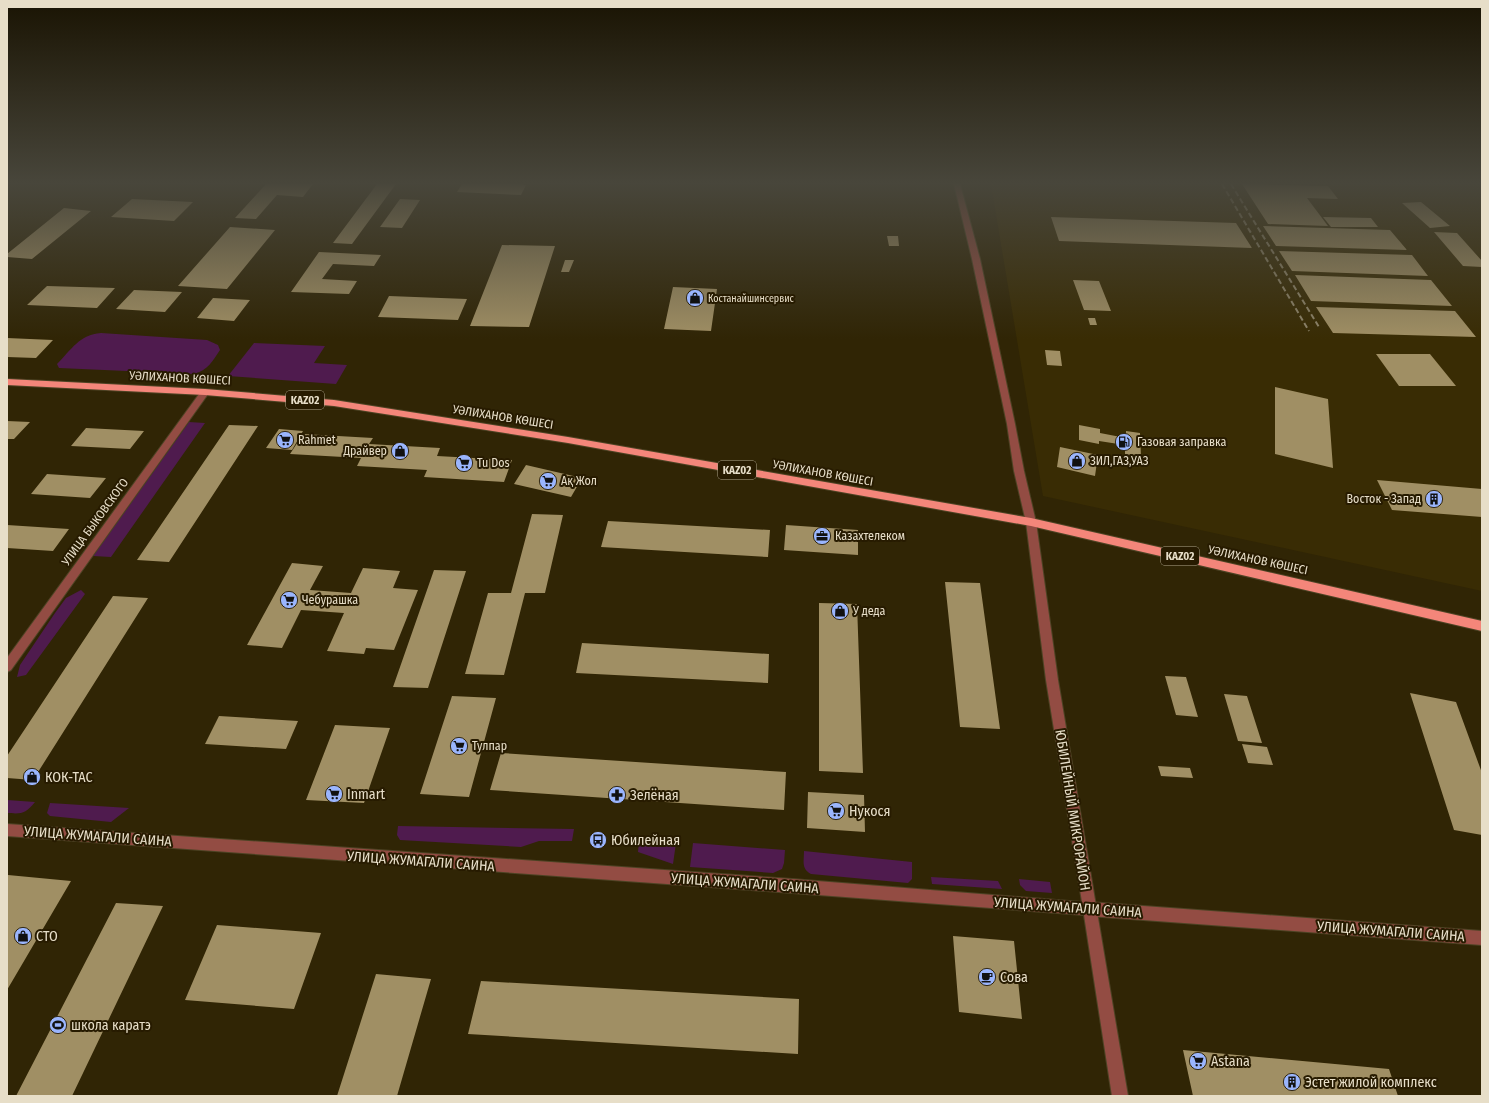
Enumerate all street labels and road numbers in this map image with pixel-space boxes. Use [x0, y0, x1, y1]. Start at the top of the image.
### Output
street label: УӘЛИХАНОВ КӨШЕСІ [128, 368, 231, 388]
road number: KАZ02 [286, 391, 324, 409]
street label: УӘЛИХАНОВ КӨШЕСІ [451, 402, 554, 432]
street label: УӘЛИХАНОВ КӨШЕСІ [771, 457, 874, 489]
road number: KАZ02 [718, 461, 756, 479]
street label: УЛИЦА БЫКОВСКОГО [58, 476, 131, 569]
street label: УӘЛИХАНОВ КӨШЕСІ [1206, 542, 1309, 577]
road number: KАZ02 [1161, 547, 1199, 565]
street label: ЮБИЛЕЙНЫЙ МИКРОРАЙОН [1051, 728, 1094, 892]
street label: УЛИЦА ЖУМАГАЛИ САИНА [23, 823, 173, 850]
street label: УЛИЦА ЖУМАГАЛИ САИНА [346, 848, 496, 875]
street label: УЛИЦА ЖУМАГАЛИ САИНА [670, 870, 820, 897]
street label: УЛИЦА ЖУМАГАЛИ САИНА [993, 894, 1143, 921]
street label: УЛИЦА ЖУМАГАЛИ САИНА [1316, 918, 1466, 945]

